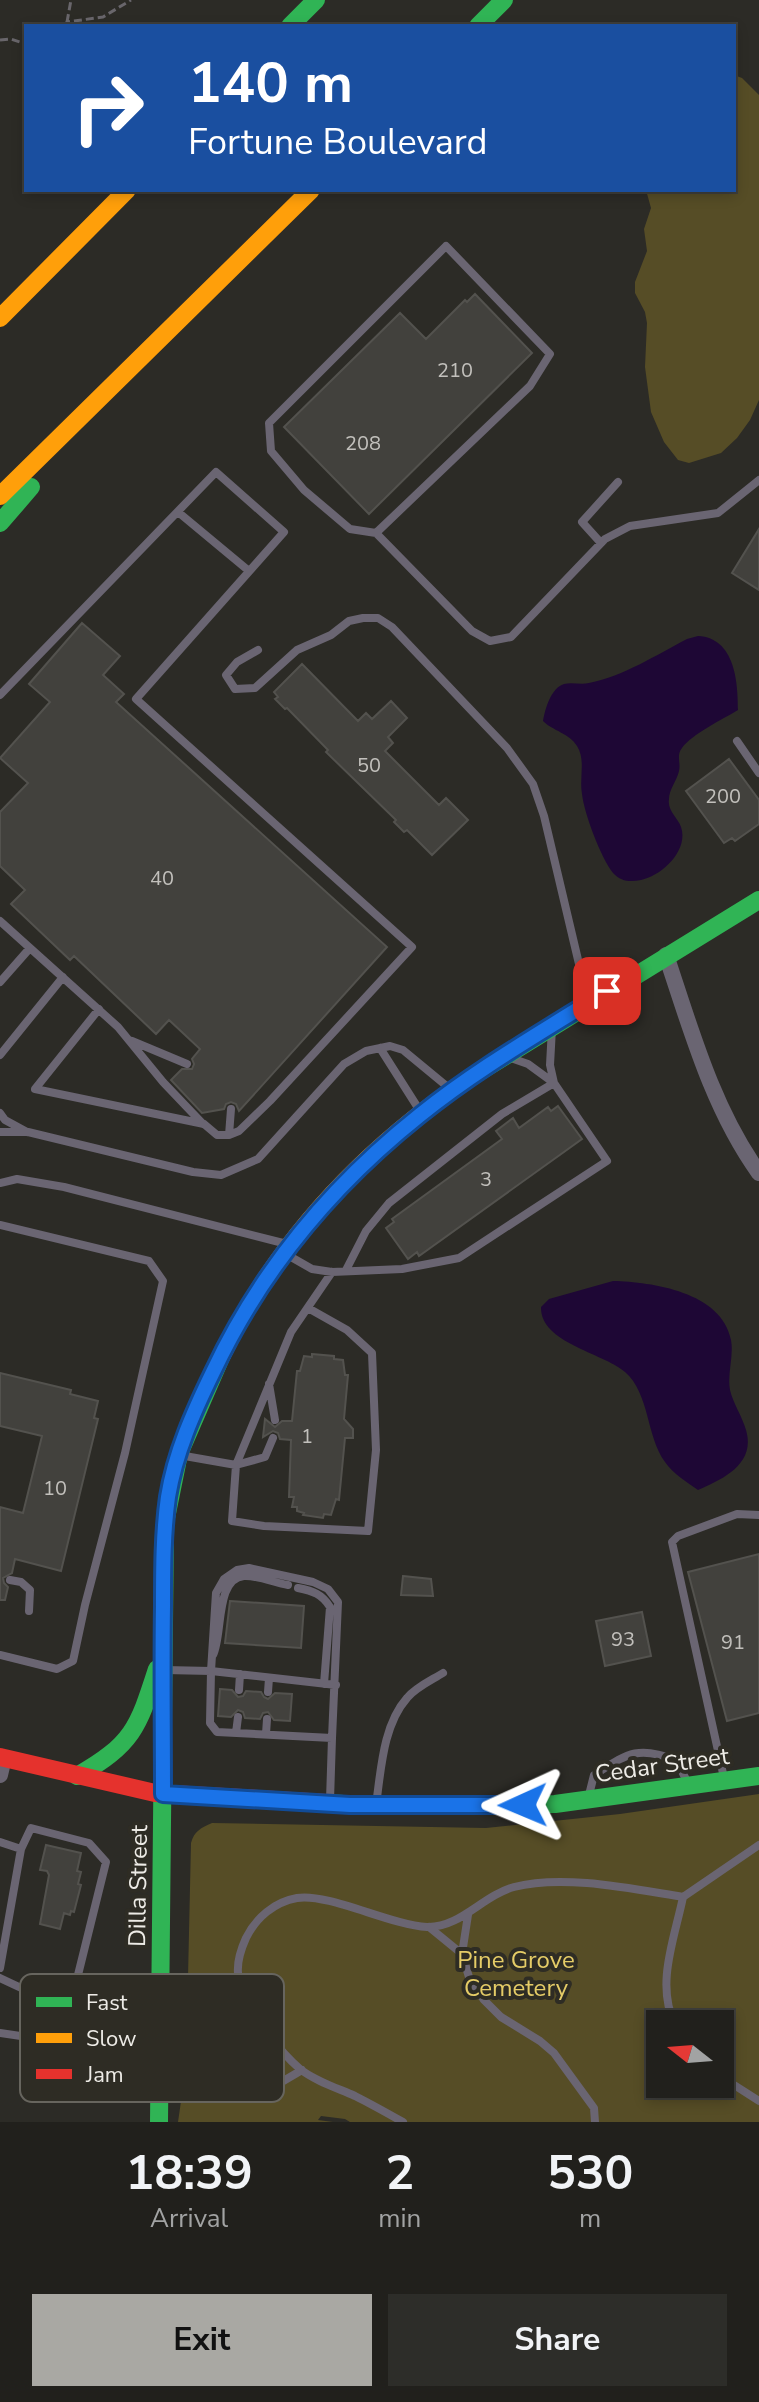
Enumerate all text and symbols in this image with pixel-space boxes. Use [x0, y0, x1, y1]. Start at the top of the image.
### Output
text: 140 m [188, 45, 353, 122]
icon: right [56, 56, 160, 160]
text: Fortune Boulevard [188, 118, 487, 167]
house number: 210 [437, 357, 473, 384]
house number: 208 [345, 430, 381, 457]
house number: 50 [357, 752, 381, 779]
house number: 200 [705, 783, 741, 810]
house number: 40 [150, 865, 174, 892]
pin [573, 957, 641, 1025]
icon: arrive [585, 969, 629, 1013]
house number: 3 [480, 1166, 492, 1193]
house number: 1 [301, 1423, 313, 1450]
house number: 10 [43, 1475, 67, 1502]
house number: 93 [611, 1626, 635, 1653]
house number: 91 [721, 1629, 745, 1656]
street label: Cedar Street [593, 1740, 732, 1790]
position arrow [481, 1763, 565, 1847]
street label: Dilla Street [121, 1824, 155, 1947]
park label: Pine Grove Cemetery [457, 1944, 575, 2004]
legend [20, 1974, 284, 2102]
text: Fast [86, 1988, 128, 2018]
north arrow [646, 2010, 734, 2098]
map controls [646, 2010, 734, 2098]
text: Slow [86, 2024, 137, 2054]
text: Jam [85, 2060, 124, 2090]
text: 18:39 [126, 2140, 253, 2206]
text: 2 [385, 2140, 414, 2206]
text: 530 [547, 2140, 633, 2206]
text: Arrival [150, 2201, 228, 2236]
text: min [378, 2201, 421, 2236]
text: m [579, 2201, 601, 2236]
button: Exit [32, 2294, 372, 2386]
button: Share [388, 2294, 727, 2386]

